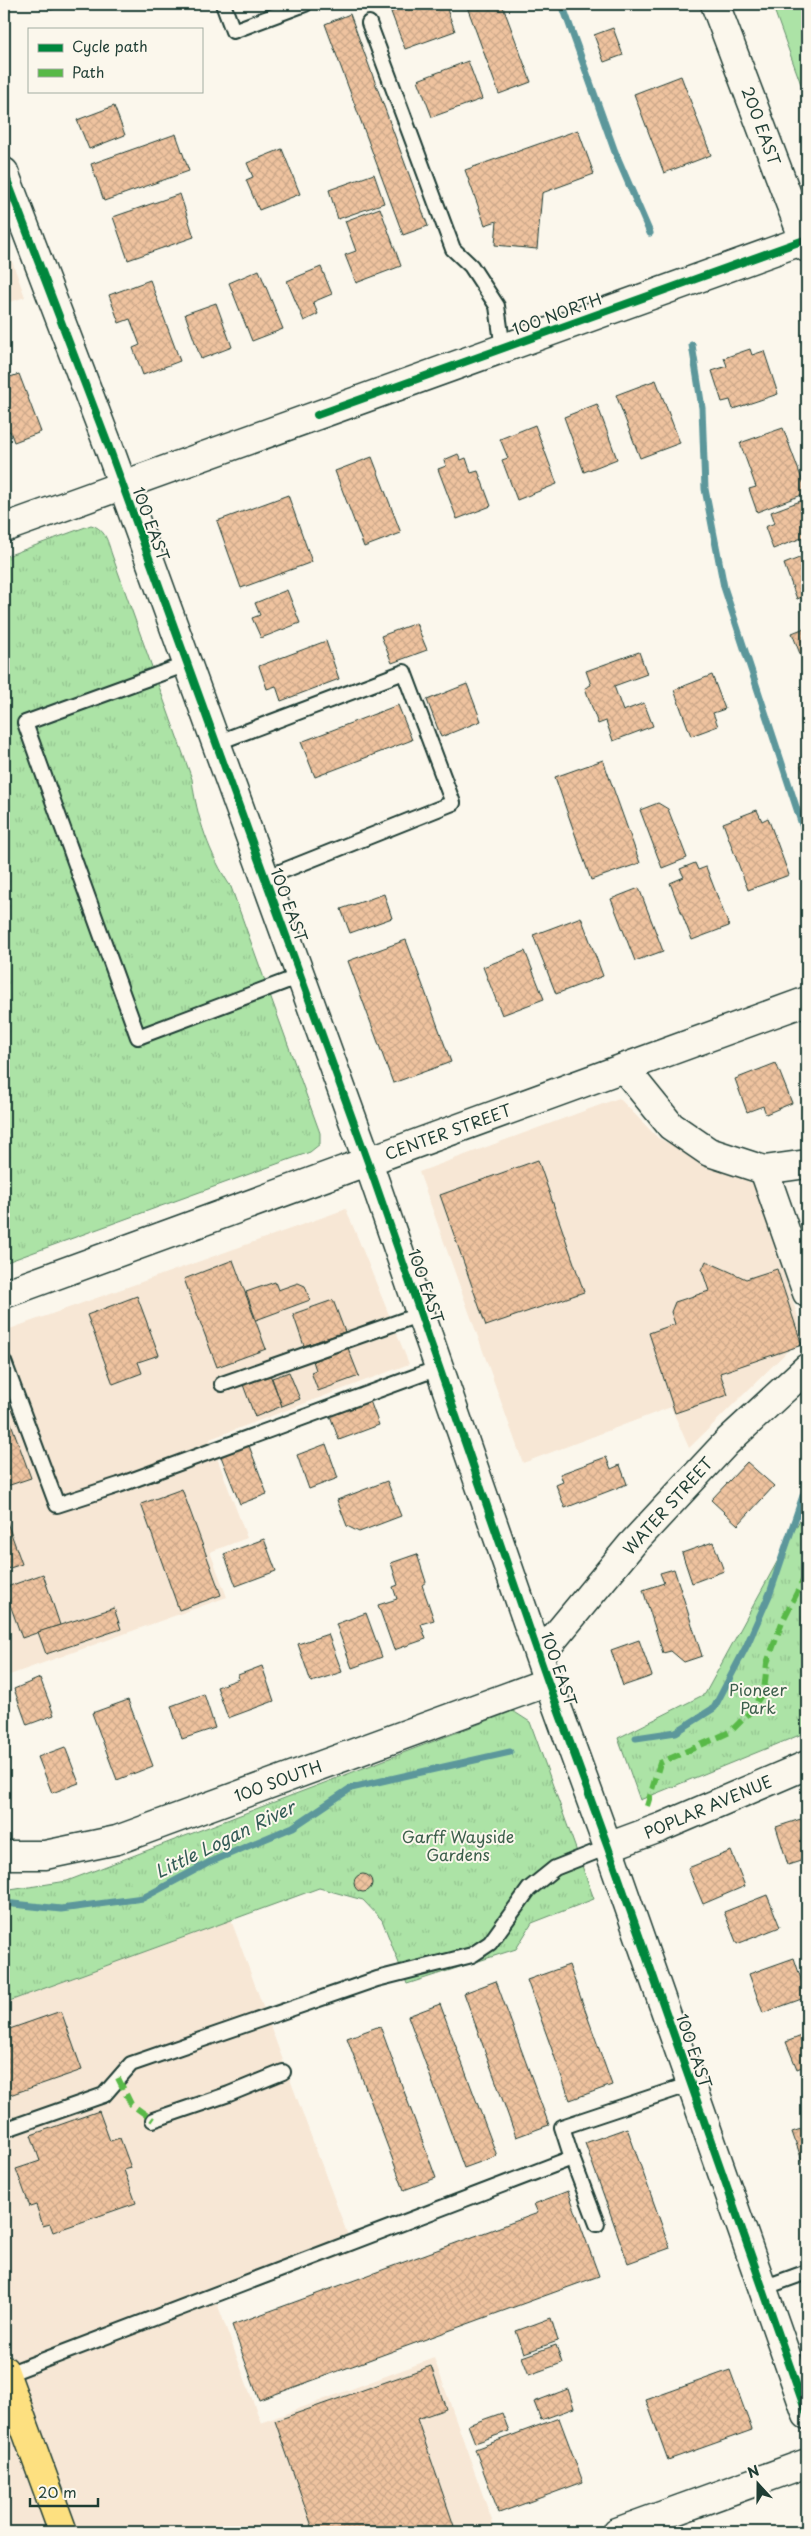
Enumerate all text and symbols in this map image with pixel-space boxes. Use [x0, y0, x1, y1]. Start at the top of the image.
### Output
legend [28, 28, 202, 92]
text: Cycle path [72, 34, 148, 57]
text: Path [72, 60, 104, 83]
street label: 200 EAST [737, 83, 787, 168]
street label: 100 NORTH [509, 286, 605, 340]
street label: 100 EAST [127, 483, 176, 564]
street label: 100 EAST [265, 864, 314, 945]
street label: CENTER STREET [381, 1097, 514, 1165]
street label: 100 EAST [403, 1245, 451, 1326]
street label: WATER STREET [617, 1451, 718, 1560]
street label: 100 EAST [536, 1628, 584, 1709]
park label: Pioneer Park [729, 1677, 788, 1719]
street label: 100 SOUTH [231, 1753, 325, 1807]
street label: POPLAR AVENUE [640, 1768, 775, 1844]
water label: Little Logan River [150, 1792, 301, 1884]
park label: Garff Wayside Gardens [402, 1824, 514, 1866]
street label: 100 EAST [671, 2010, 719, 2091]
north arrow [734, 2458, 784, 2508]
text: N [744, 2460, 762, 2483]
scale bar [30, 2476, 98, 2508]
text: 20 m [38, 2480, 77, 2503]

